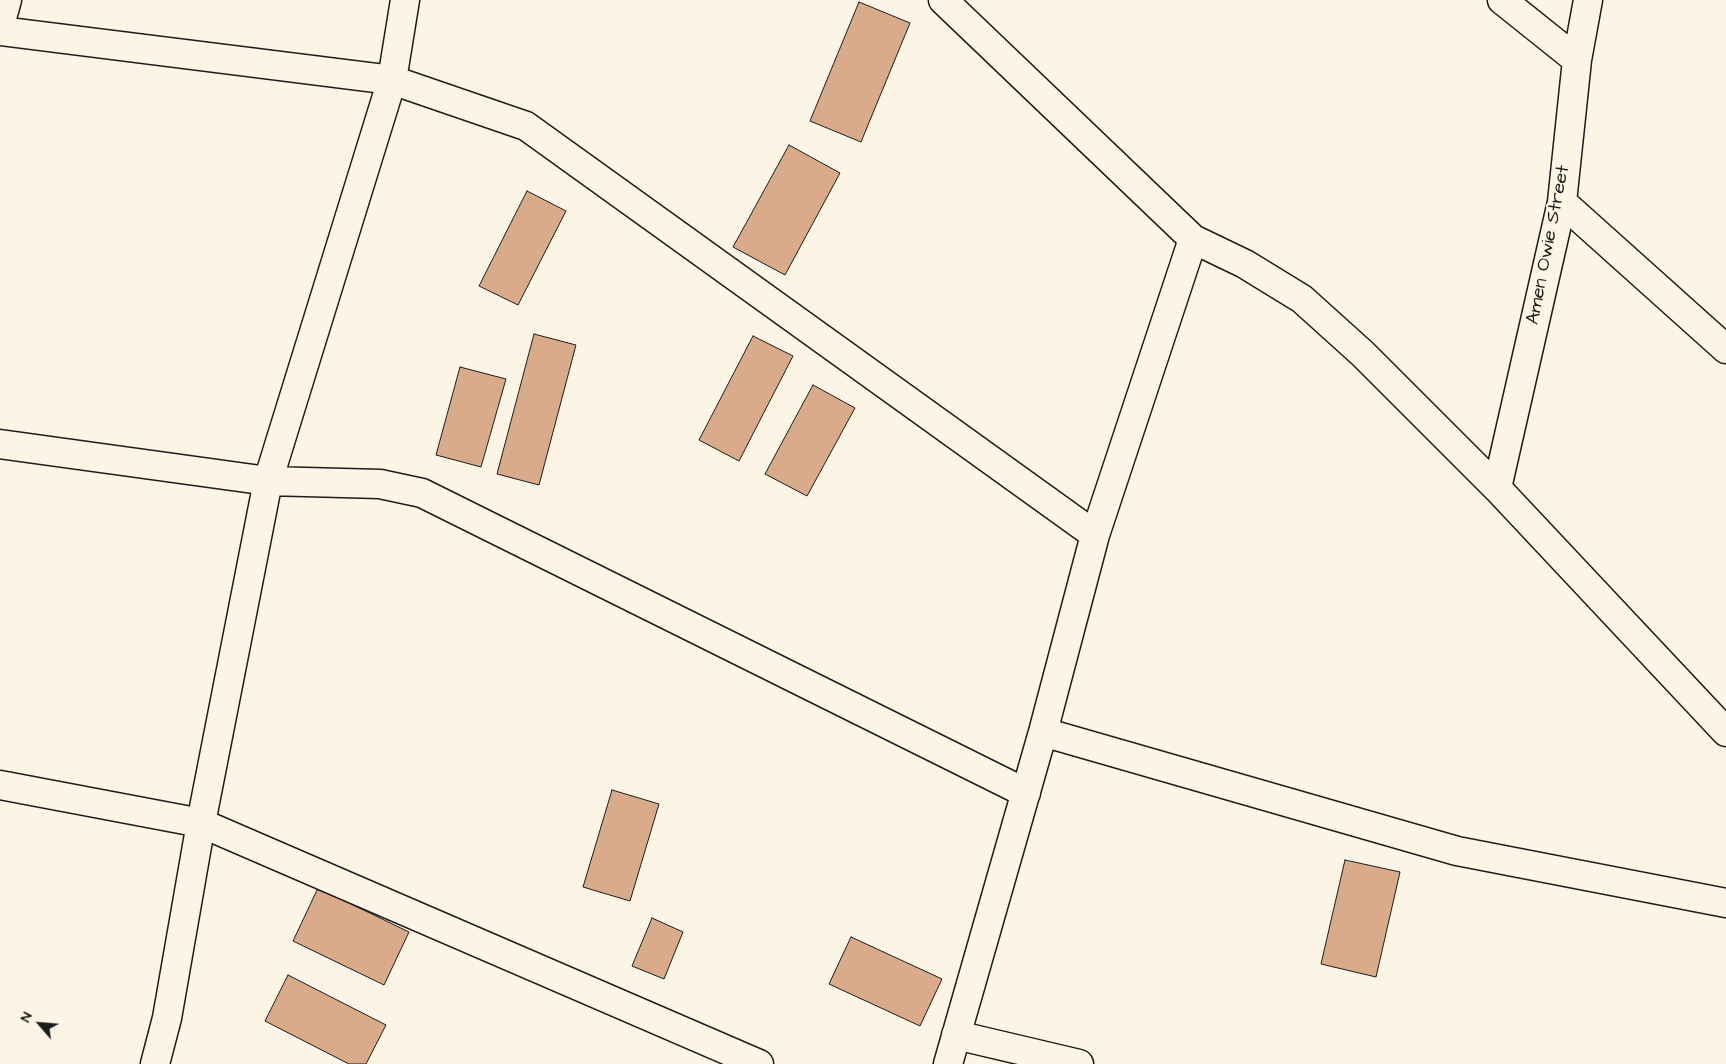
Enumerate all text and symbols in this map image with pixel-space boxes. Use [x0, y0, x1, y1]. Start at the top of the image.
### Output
street label: Amen Owie Street [1522, 163, 1576, 327]
north arrow [15, 999, 65, 1049]
text: N [16, 1009, 38, 1026]

